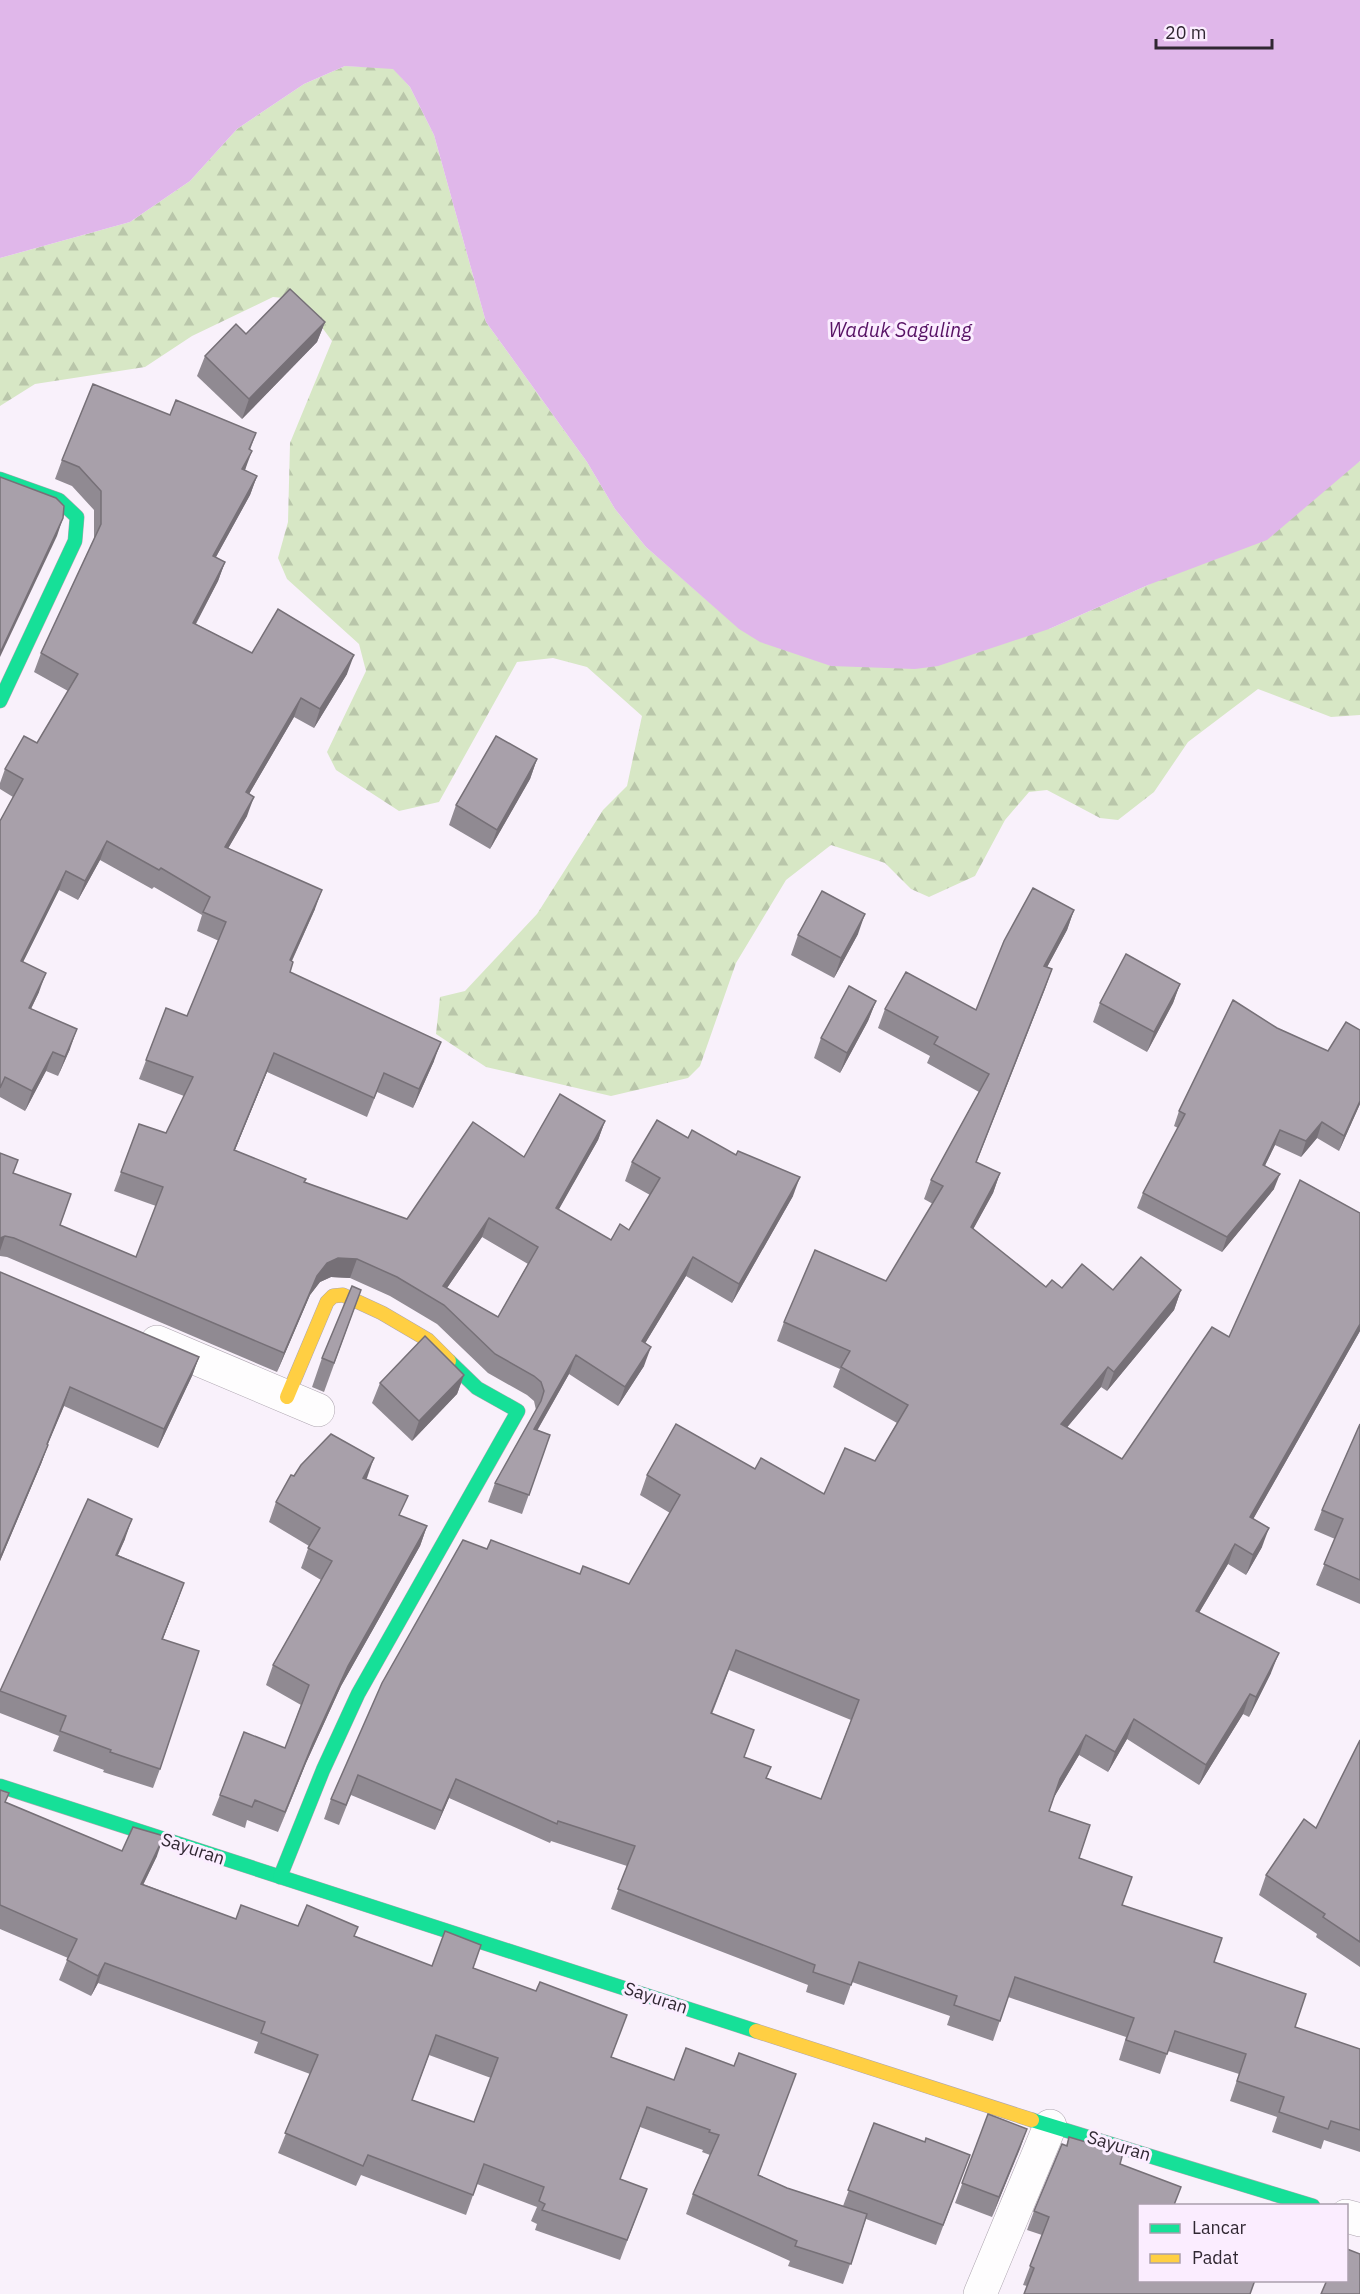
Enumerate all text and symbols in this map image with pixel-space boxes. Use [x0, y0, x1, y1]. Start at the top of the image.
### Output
scale bar [1156, 12, 1272, 50]
text: 20 m [1165, 21, 1207, 44]
water label: Waduk Saguling [828, 316, 972, 343]
street label: Sayuran [158, 1827, 228, 1870]
street label: Sayuran [621, 1976, 691, 2019]
street label: Sayuran [1084, 2125, 1154, 2166]
legend [1138, 2204, 1348, 2282]
text: Lancar [1192, 2216, 1247, 2239]
text: Padat [1192, 2246, 1239, 2269]

